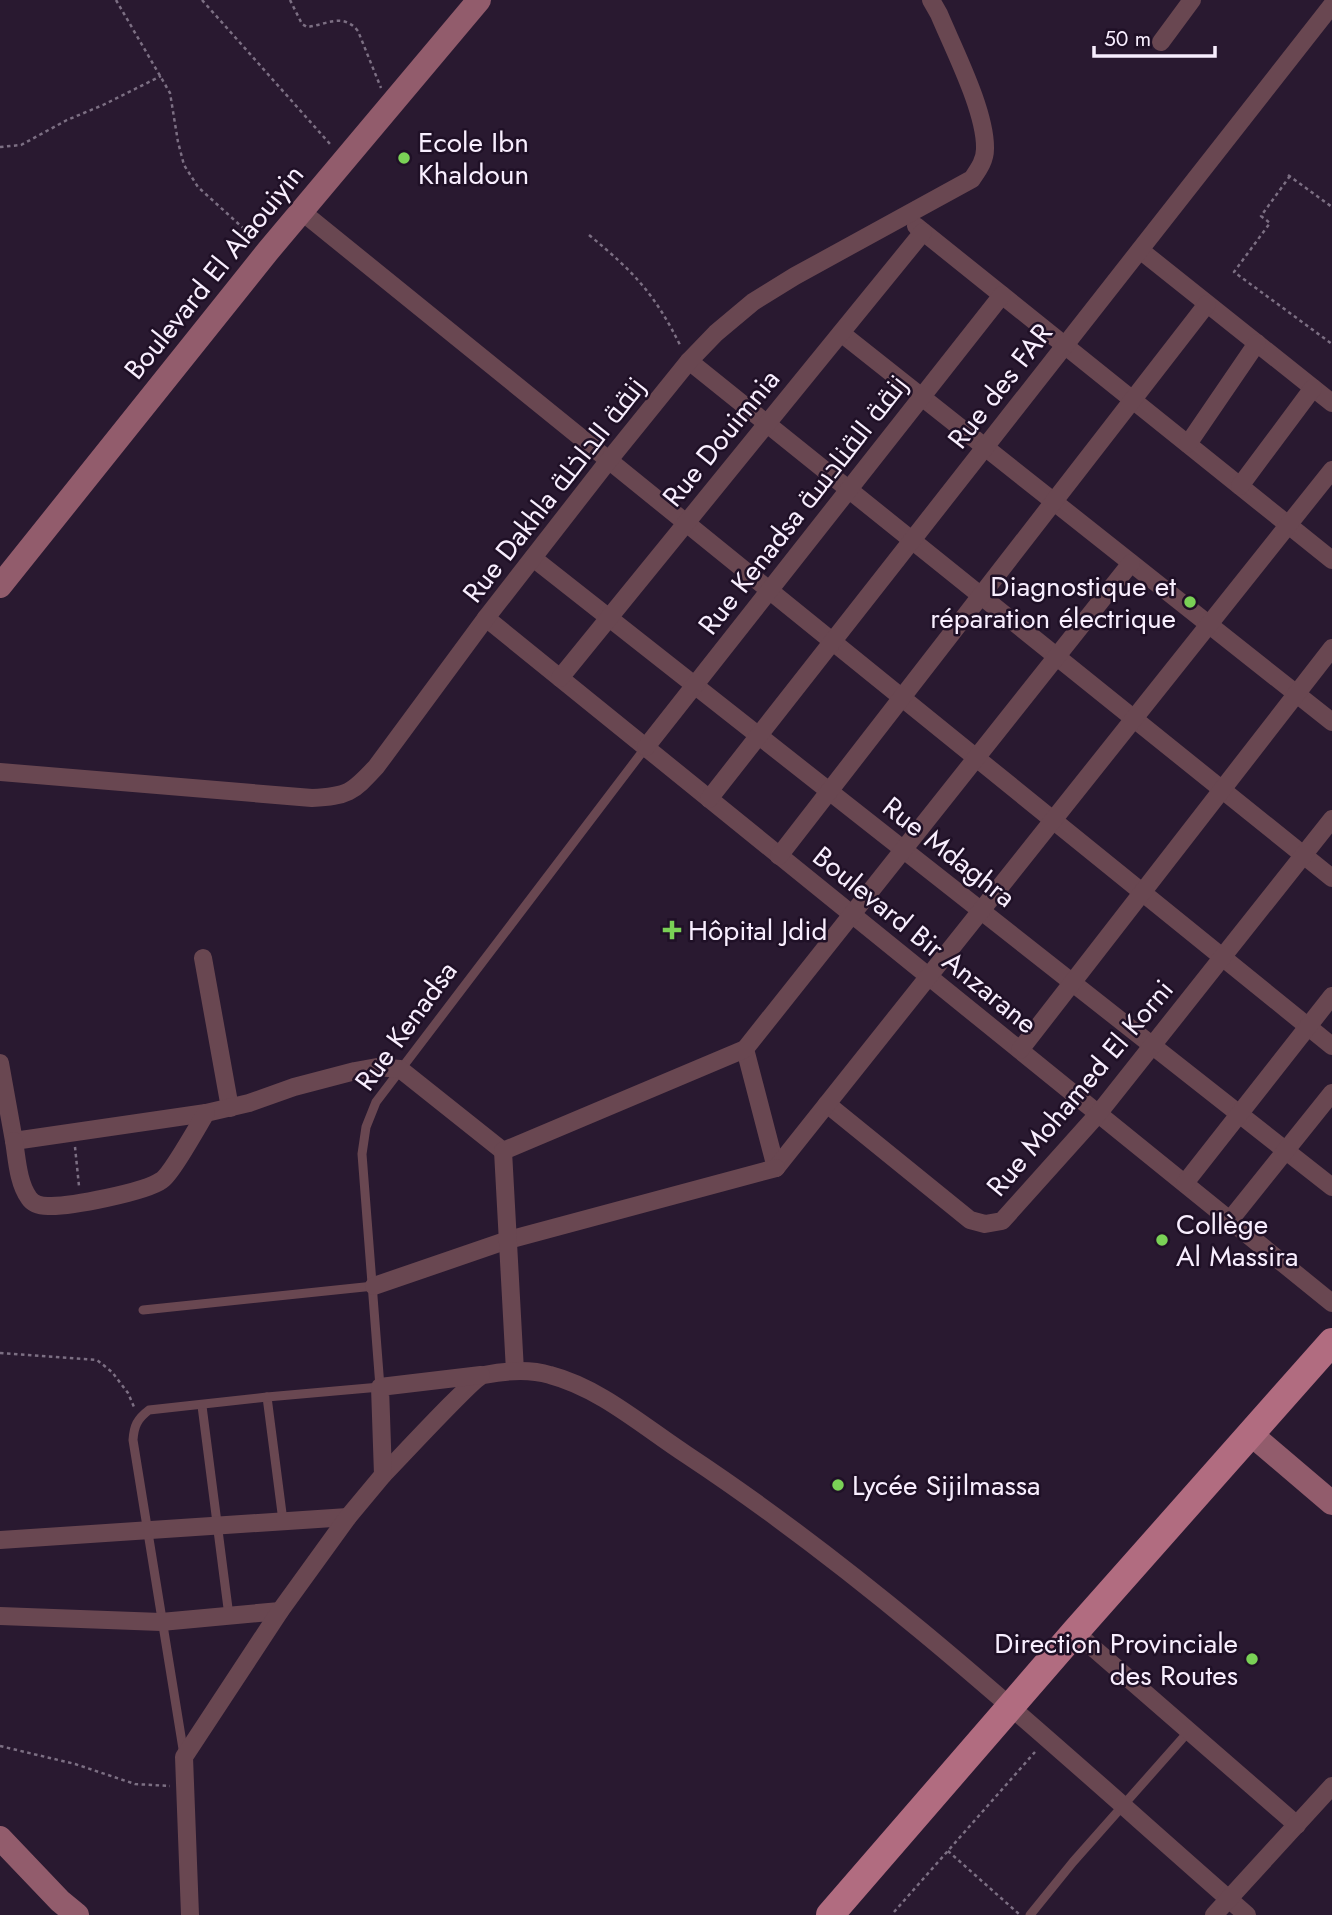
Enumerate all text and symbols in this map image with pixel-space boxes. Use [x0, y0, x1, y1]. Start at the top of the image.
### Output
scale bar [1094, 14, 1215, 58]
text: 50 m [1104, 24, 1151, 54]
place label: Ecole Ibn Khaldoun [418, 122, 529, 195]
marker: Ecole Ibn Khaldoun [396, 150, 412, 166]
street label: Boulevard El Alaouiyin [114, 156, 314, 388]
street label: Rue des FAR [938, 314, 1062, 458]
street label: Rue Douimnia [653, 360, 789, 516]
street label: Rue Kenadsa زنقة القنادسة [688, 366, 918, 644]
street label: Rue Dakhla زنقة الداخلة [453, 368, 655, 612]
place label: Diagnostique et réparation électrique [930, 566, 1176, 639]
marker: Diagnostique et réparation électrique [1182, 594, 1198, 610]
street label: Rue Mdaghra [874, 787, 1024, 917]
street label: Boulevard Bir Anzarane [804, 836, 1046, 1044]
place label: Hôpital Jdid [688, 910, 828, 951]
marker: Hôpital Jdid [662, 920, 682, 940]
street label: Rue Kenadsa [345, 953, 467, 1099]
street label: Rue Mohamed El Korni [977, 971, 1183, 1205]
place label: Collège Al Massira [1176, 1204, 1298, 1277]
marker: Collège Al Massira [1154, 1232, 1170, 1248]
place label: Lycée Sijilmassa [852, 1465, 1040, 1506]
marker: Lycée Sijilmassa [830, 1477, 846, 1493]
place label: Direction Provinciale des Routes [994, 1623, 1238, 1696]
marker: Direction Provinciale des Routes [1244, 1651, 1260, 1667]

